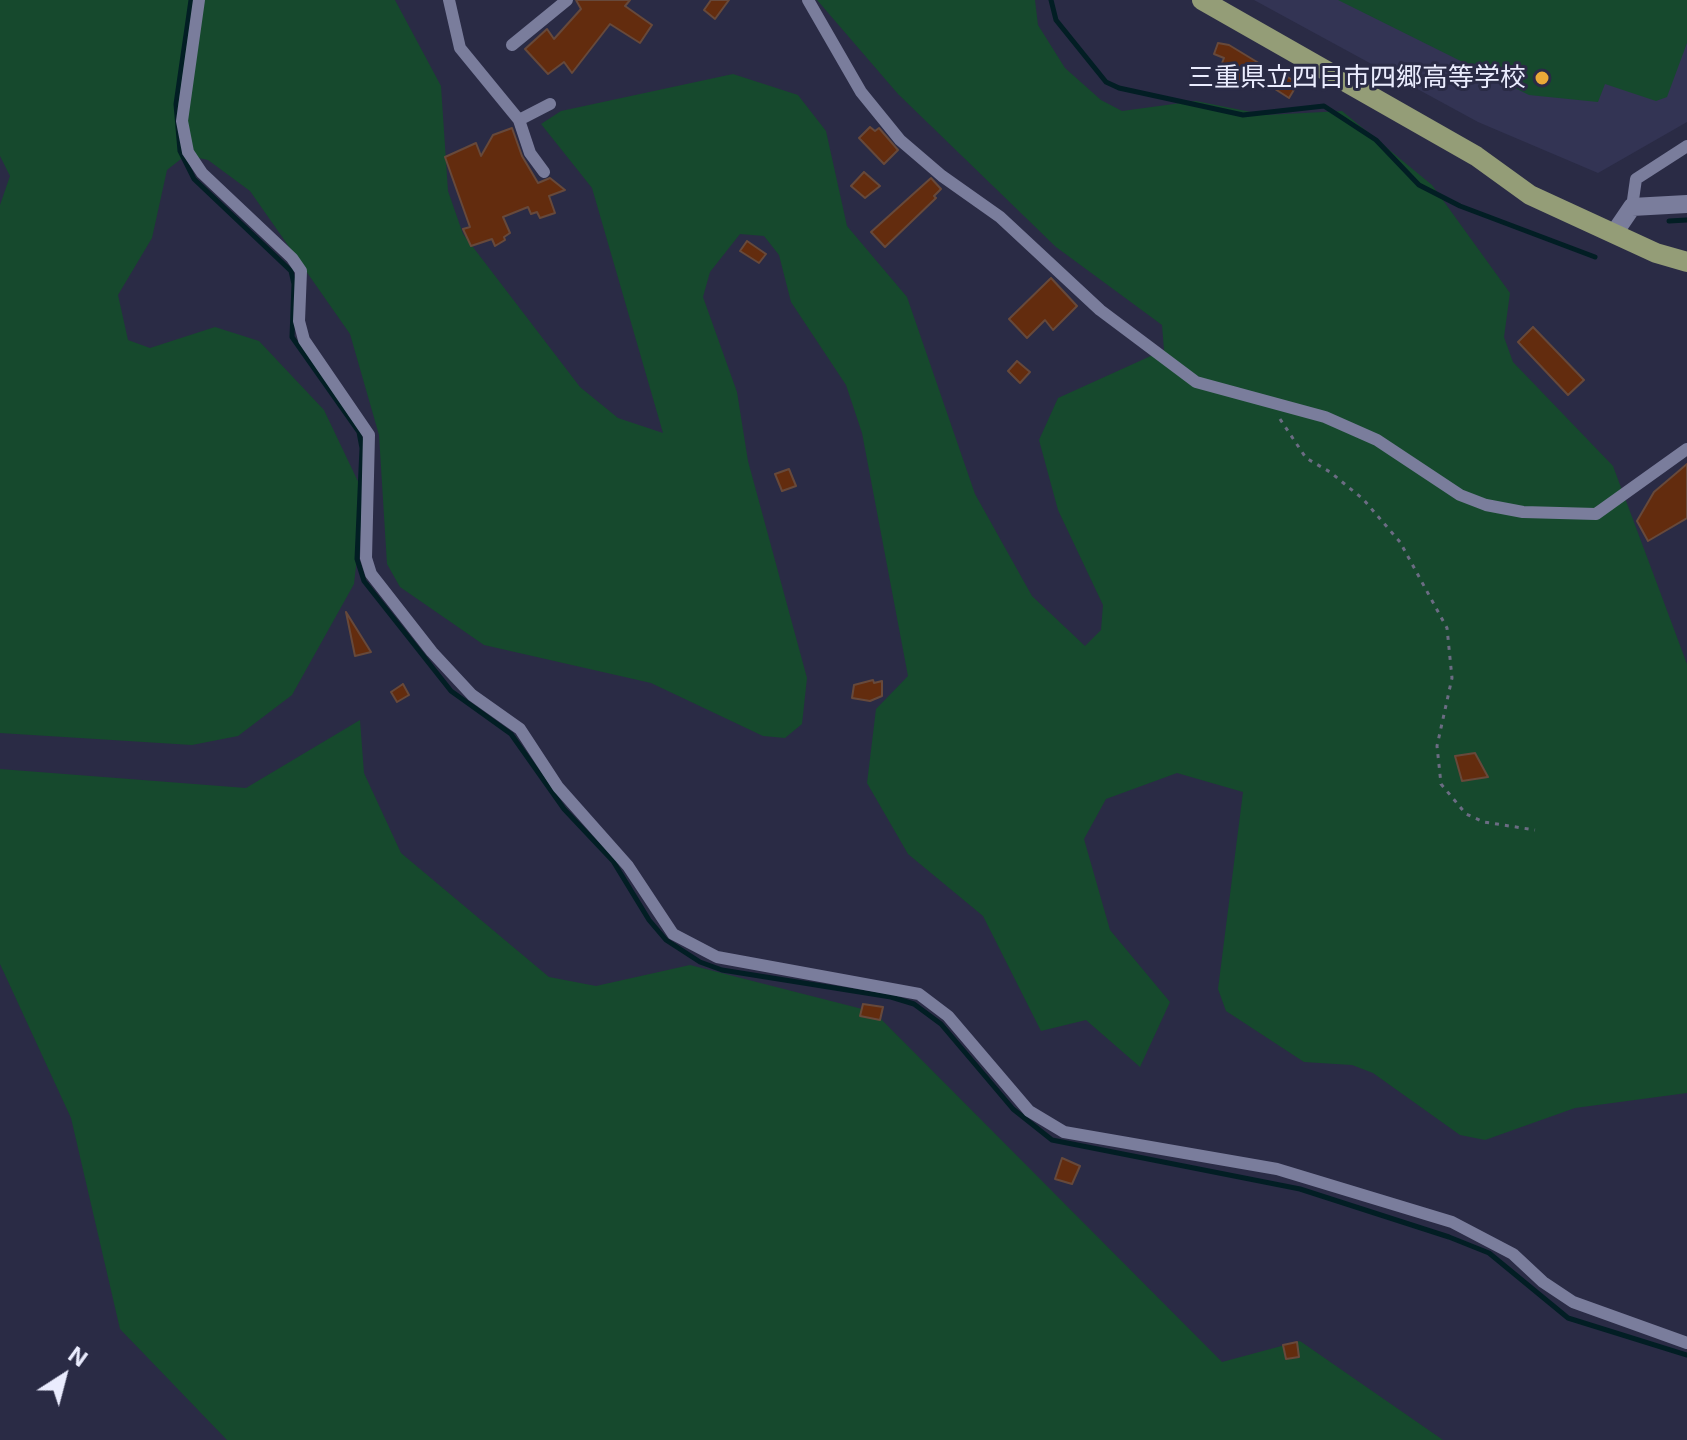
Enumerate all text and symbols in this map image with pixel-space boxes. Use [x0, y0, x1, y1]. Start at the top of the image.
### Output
place label: 三重県立四日市四郷高等学校 [1188, 62, 1526, 94]
marker: 三重県立四日市四郷高等学校 [1533, 69, 1551, 87]
north arrow [24, 1336, 104, 1416]
text: N [64, 1341, 93, 1372]

